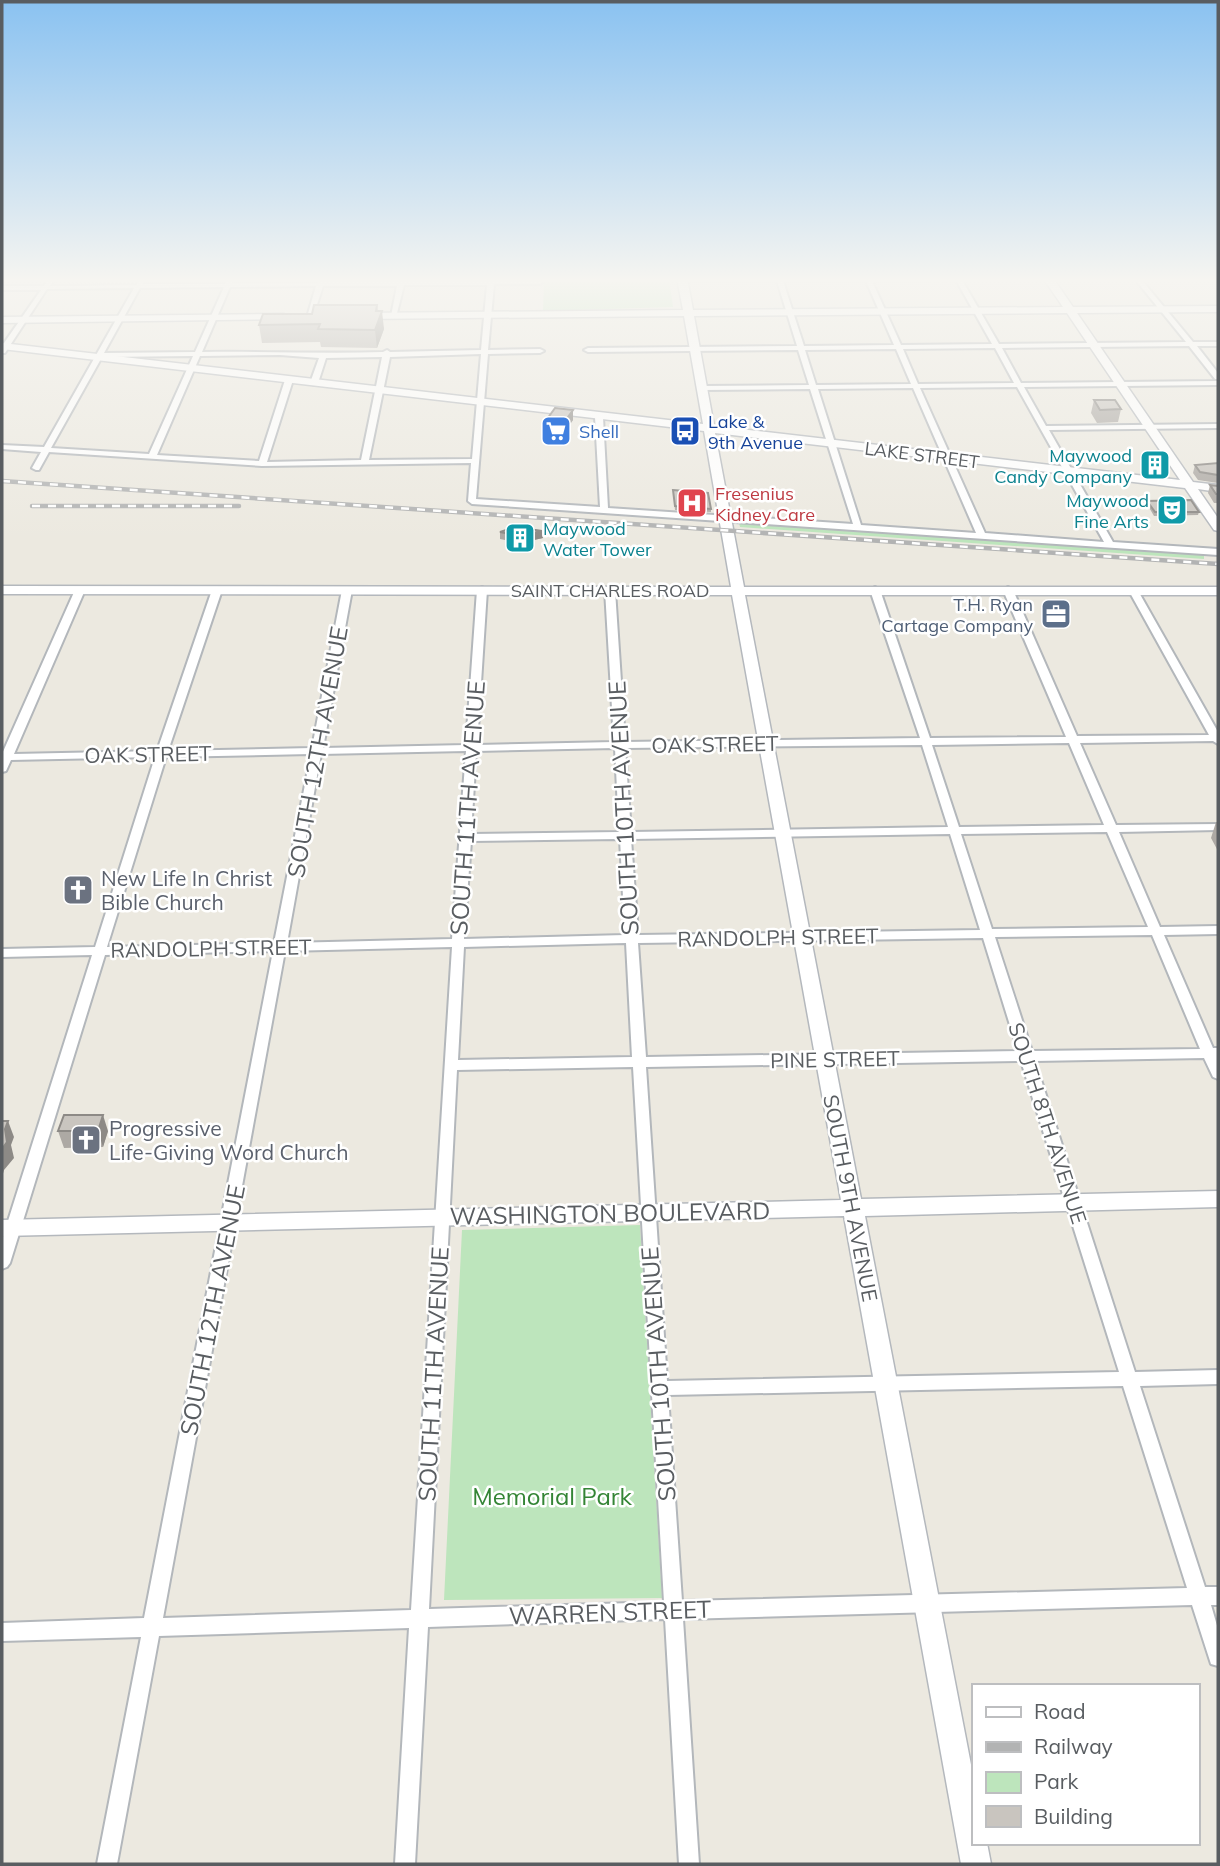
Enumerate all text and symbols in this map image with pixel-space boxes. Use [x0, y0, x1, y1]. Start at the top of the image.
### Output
place label: Lake & 9th Avenue [708, 410, 803, 454]
supermarket icon: Shell [539, 414, 573, 448]
bus stop icon: Lake & 9th Avenue [668, 414, 702, 448]
place label: Shell [579, 420, 619, 443]
street label: LAKE STREET [863, 437, 981, 473]
place label: Maywood Candy Company [994, 444, 1132, 488]
building icon: Maywood Candy Company [1138, 448, 1172, 482]
place label: Fresenius Kidney Care [715, 482, 815, 526]
hospital icon: Fresenius Kidney Care [675, 486, 709, 520]
place label: Maywood Fine Arts [1066, 489, 1149, 533]
theatre icon: Maywood Fine Arts [1155, 493, 1189, 527]
place label: Maywood Water Tower [543, 517, 652, 561]
building icon: Maywood Water Tower [503, 521, 537, 555]
street label: SAINT CHARLES ROAD [511, 579, 709, 602]
place label: T.H. Ryan Cartage Company [881, 593, 1033, 637]
office icon: T.H. Ryan Cartage Company [1039, 597, 1073, 631]
street label: SOUTH 12TH AVENUE [280, 624, 354, 880]
street label: SOUTH 11TH AVENUE [443, 680, 491, 936]
street label: SOUTH 10TH AVENUE [601, 680, 645, 936]
street label: OAK STREET [651, 730, 779, 758]
street label: OAK STREET [84, 740, 212, 768]
place label: New Life In Christ Bible Church [101, 865, 272, 915]
church icon: New Life In Christ Bible Church [61, 873, 95, 907]
street label: RANDOLPH STREET [677, 922, 879, 952]
street label: RANDOLPH STREET [110, 933, 312, 963]
street label: SOUTH 8TH AVENUE [1003, 1019, 1093, 1227]
street label: PINE STREET [770, 1045, 900, 1073]
street label: SOUTH 9TH AVENUE [818, 1092, 884, 1304]
place label: Progressive Life-Giving Word Church [109, 1115, 349, 1165]
church icon: Progressive Life-Giving Word Church [69, 1123, 103, 1157]
street label: SOUTH 12TH AVENUE [173, 1182, 251, 1438]
street label: WASHINGTON BOULEVARD [449, 1195, 771, 1231]
street label: SOUTH 11TH AVENUE [411, 1246, 455, 1502]
street label: SOUTH 10TH AVENUE [634, 1246, 682, 1502]
park label: Memorial Park [472, 1481, 633, 1511]
street label: WARREN STREET [508, 1593, 712, 1631]
legend [972, 1684, 1199, 1845]
text: Road [1034, 1698, 1085, 1724]
text: Railway [1034, 1733, 1113, 1759]
text: Park [1034, 1768, 1078, 1794]
text: Building [1034, 1803, 1113, 1829]

